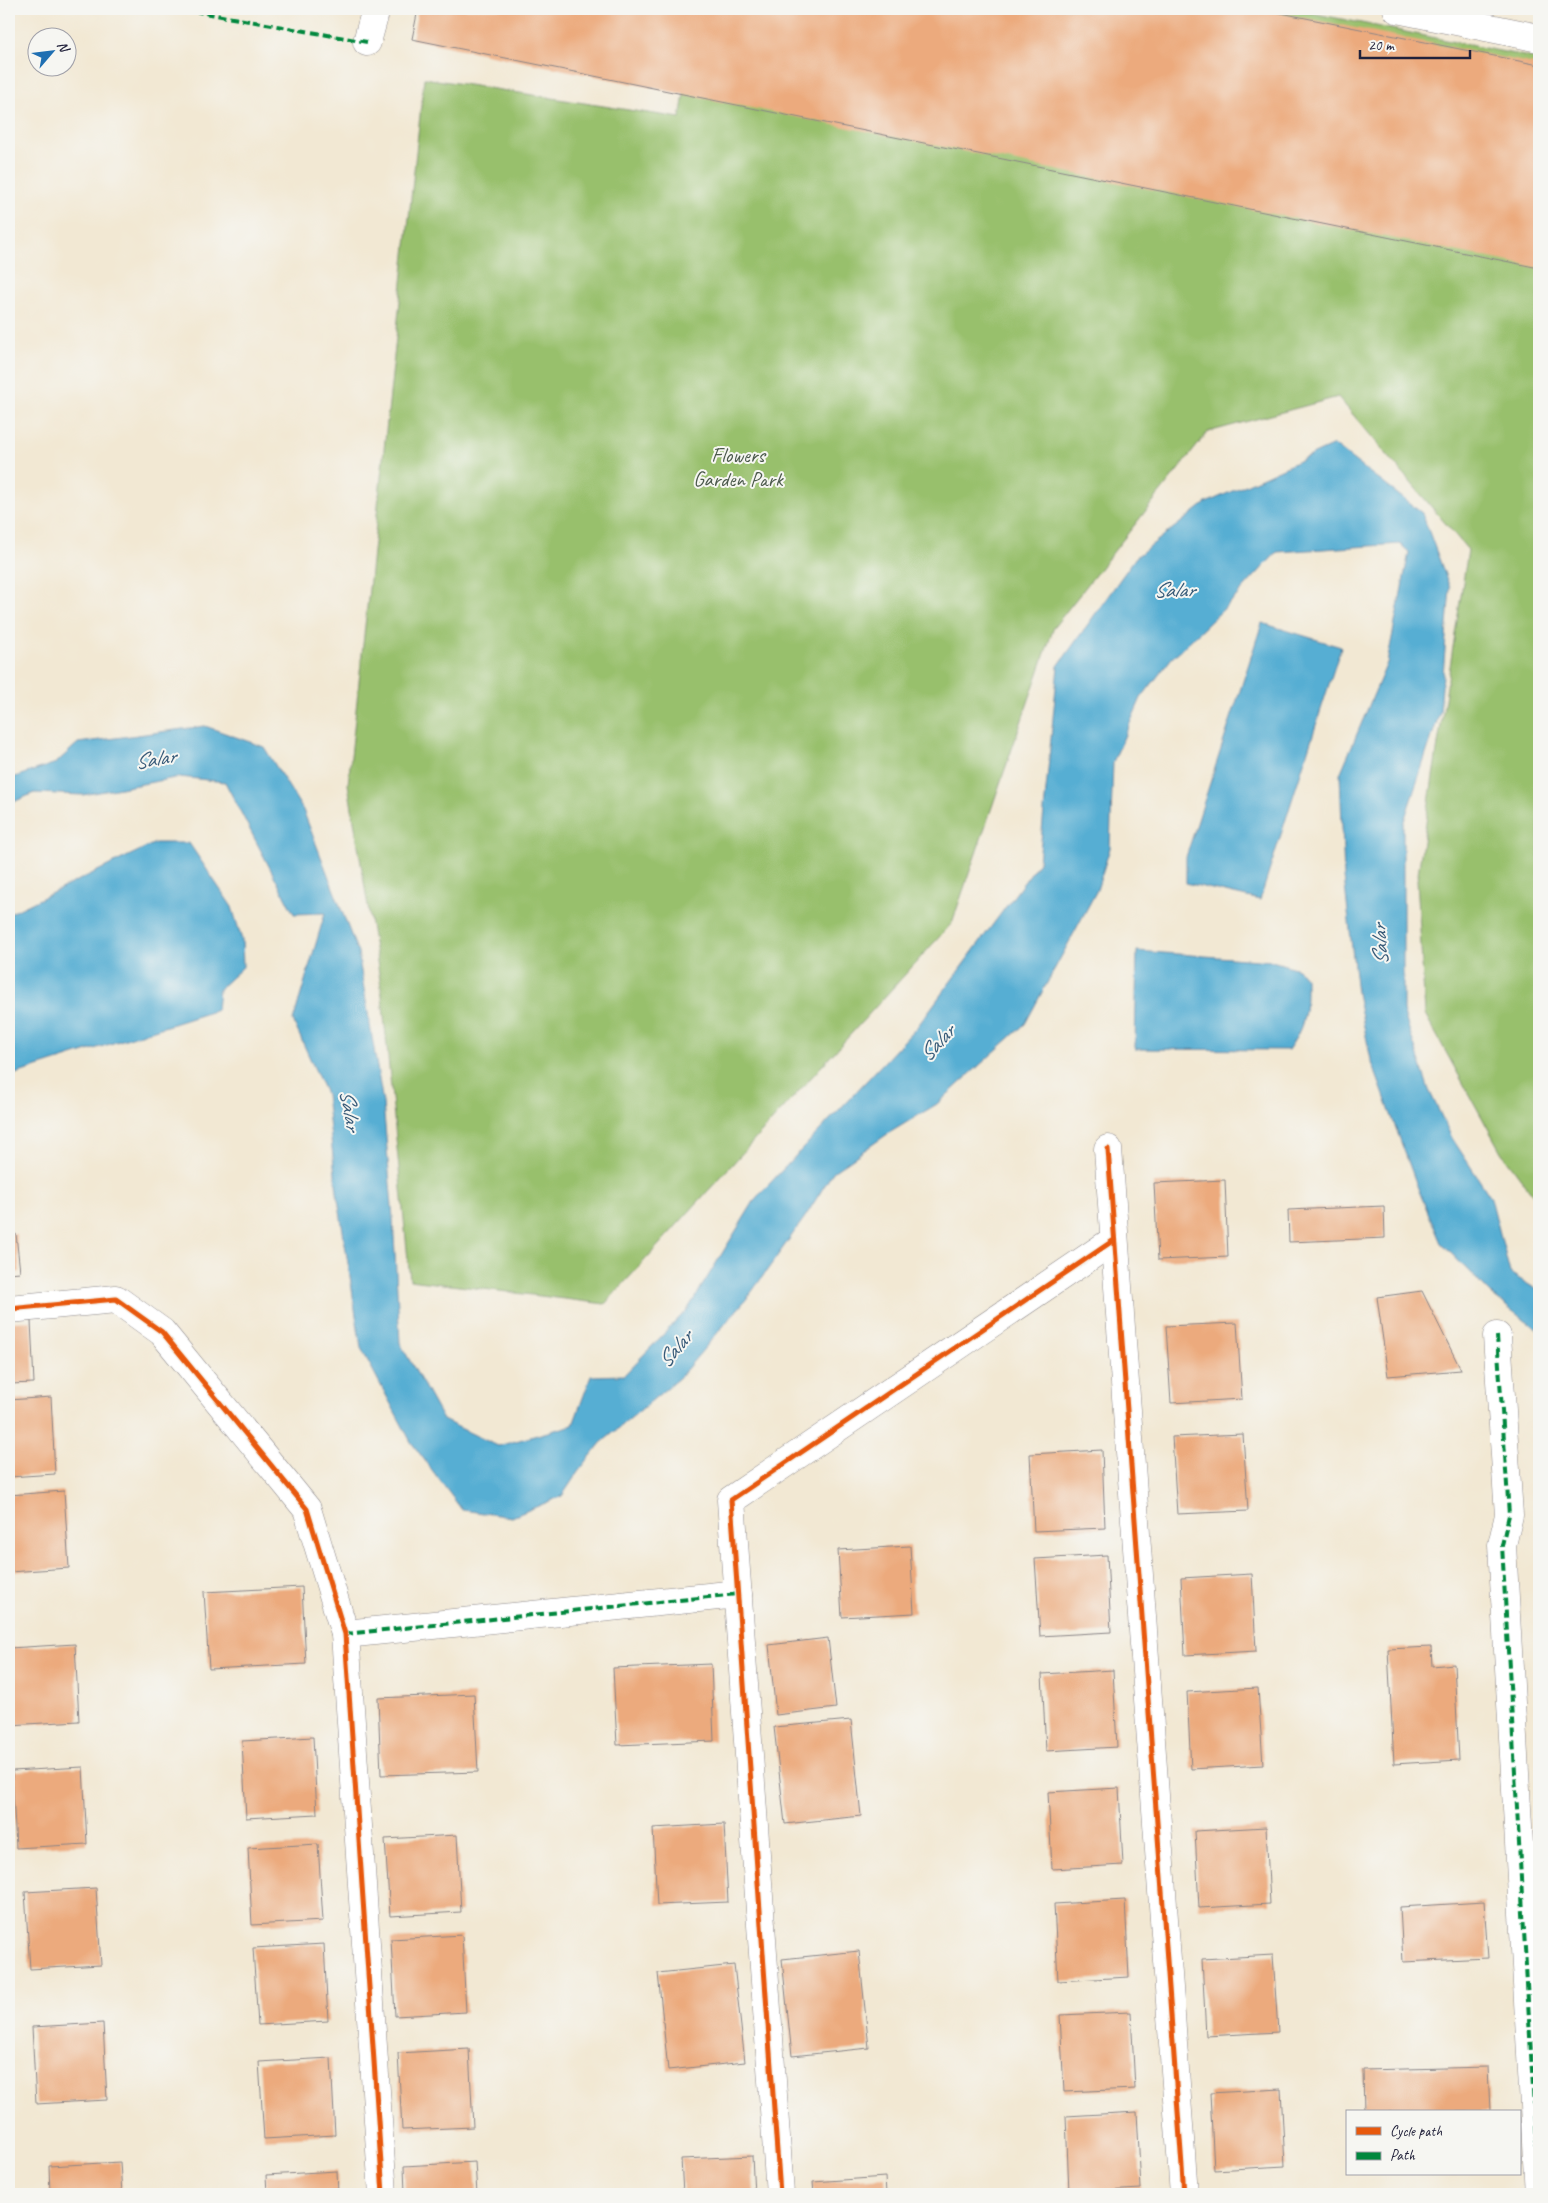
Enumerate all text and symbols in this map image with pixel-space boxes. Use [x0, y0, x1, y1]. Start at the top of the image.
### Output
north arrow [28, 28, 78, 78]
scale bar [1360, 28, 1470, 60]
text: 20 m [1368, 36, 1395, 55]
text: N [53, 38, 74, 56]
park label: Flowers Garden Park [693, 442, 784, 492]
water label: Salar [1154, 576, 1197, 604]
water label: Salar [133, 742, 180, 776]
water label: Salar [1365, 921, 1395, 966]
water label: Salar [913, 1016, 963, 1067]
water label: Salar [333, 1088, 367, 1135]
water label: Salar [651, 1322, 701, 1373]
legend [1346, 2110, 1520, 2176]
text: Cycle path [1390, 2122, 1442, 2141]
text: Path [1390, 2146, 1416, 2165]

